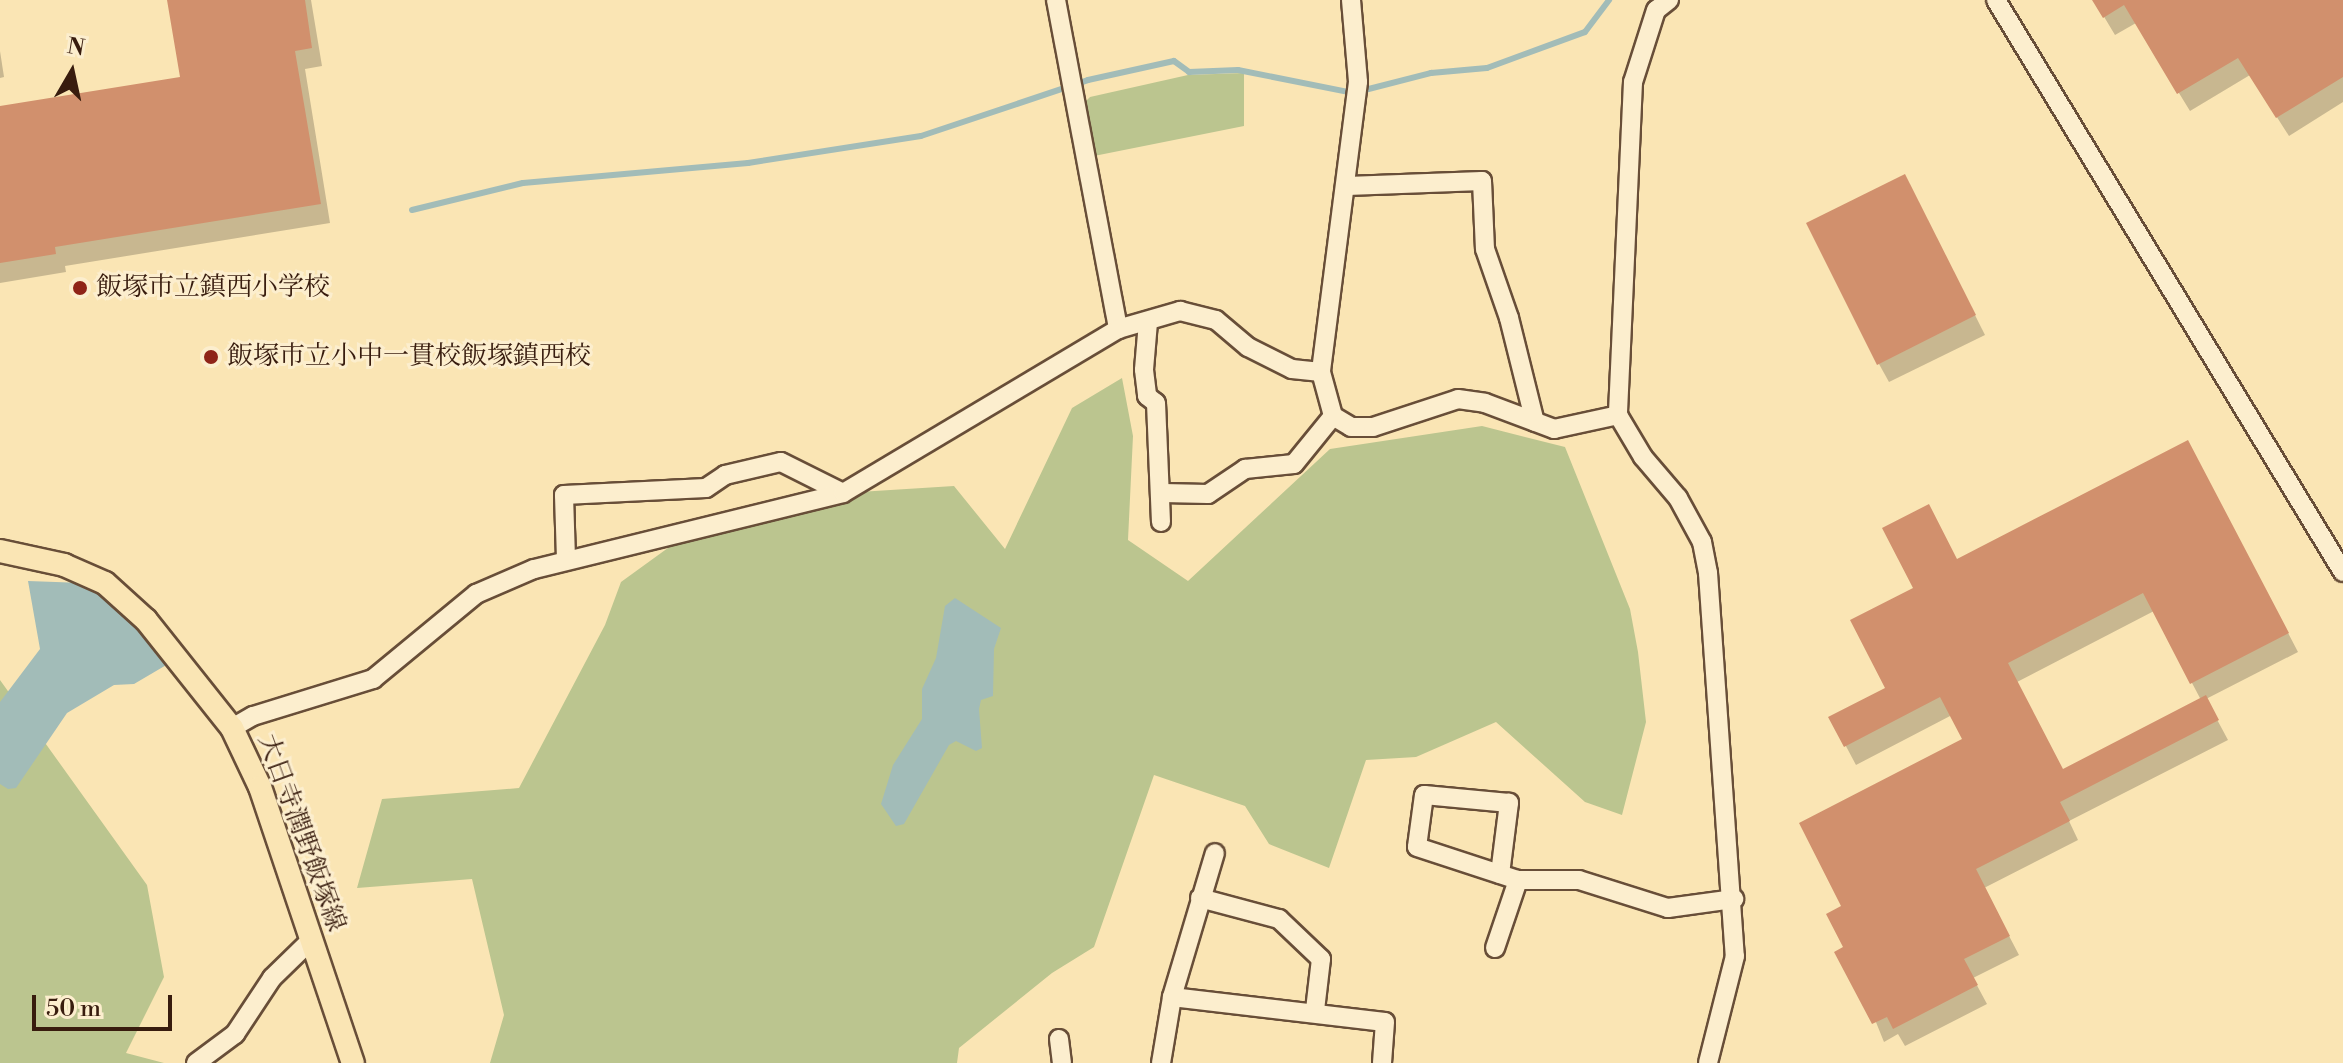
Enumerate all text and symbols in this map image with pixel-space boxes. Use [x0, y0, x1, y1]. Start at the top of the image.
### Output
north arrow [32, 32, 112, 112]
text: N [65, 33, 87, 62]
place label: 飯塚市立鎮西小学校 [96, 272, 330, 304]
marker: 飯塚市立鎮西小学校 [71, 279, 89, 297]
place label: 飯塚市立小中一貫校飯塚鎮西校 [227, 341, 591, 373]
marker: 飯塚市立小中一貫校飯塚鎮西校 [202, 348, 220, 366]
street label: 大日寺潤野飯塚線 [251, 730, 351, 936]
scale bar [36, 979, 176, 1029]
text: 50 m [46, 994, 101, 1024]

